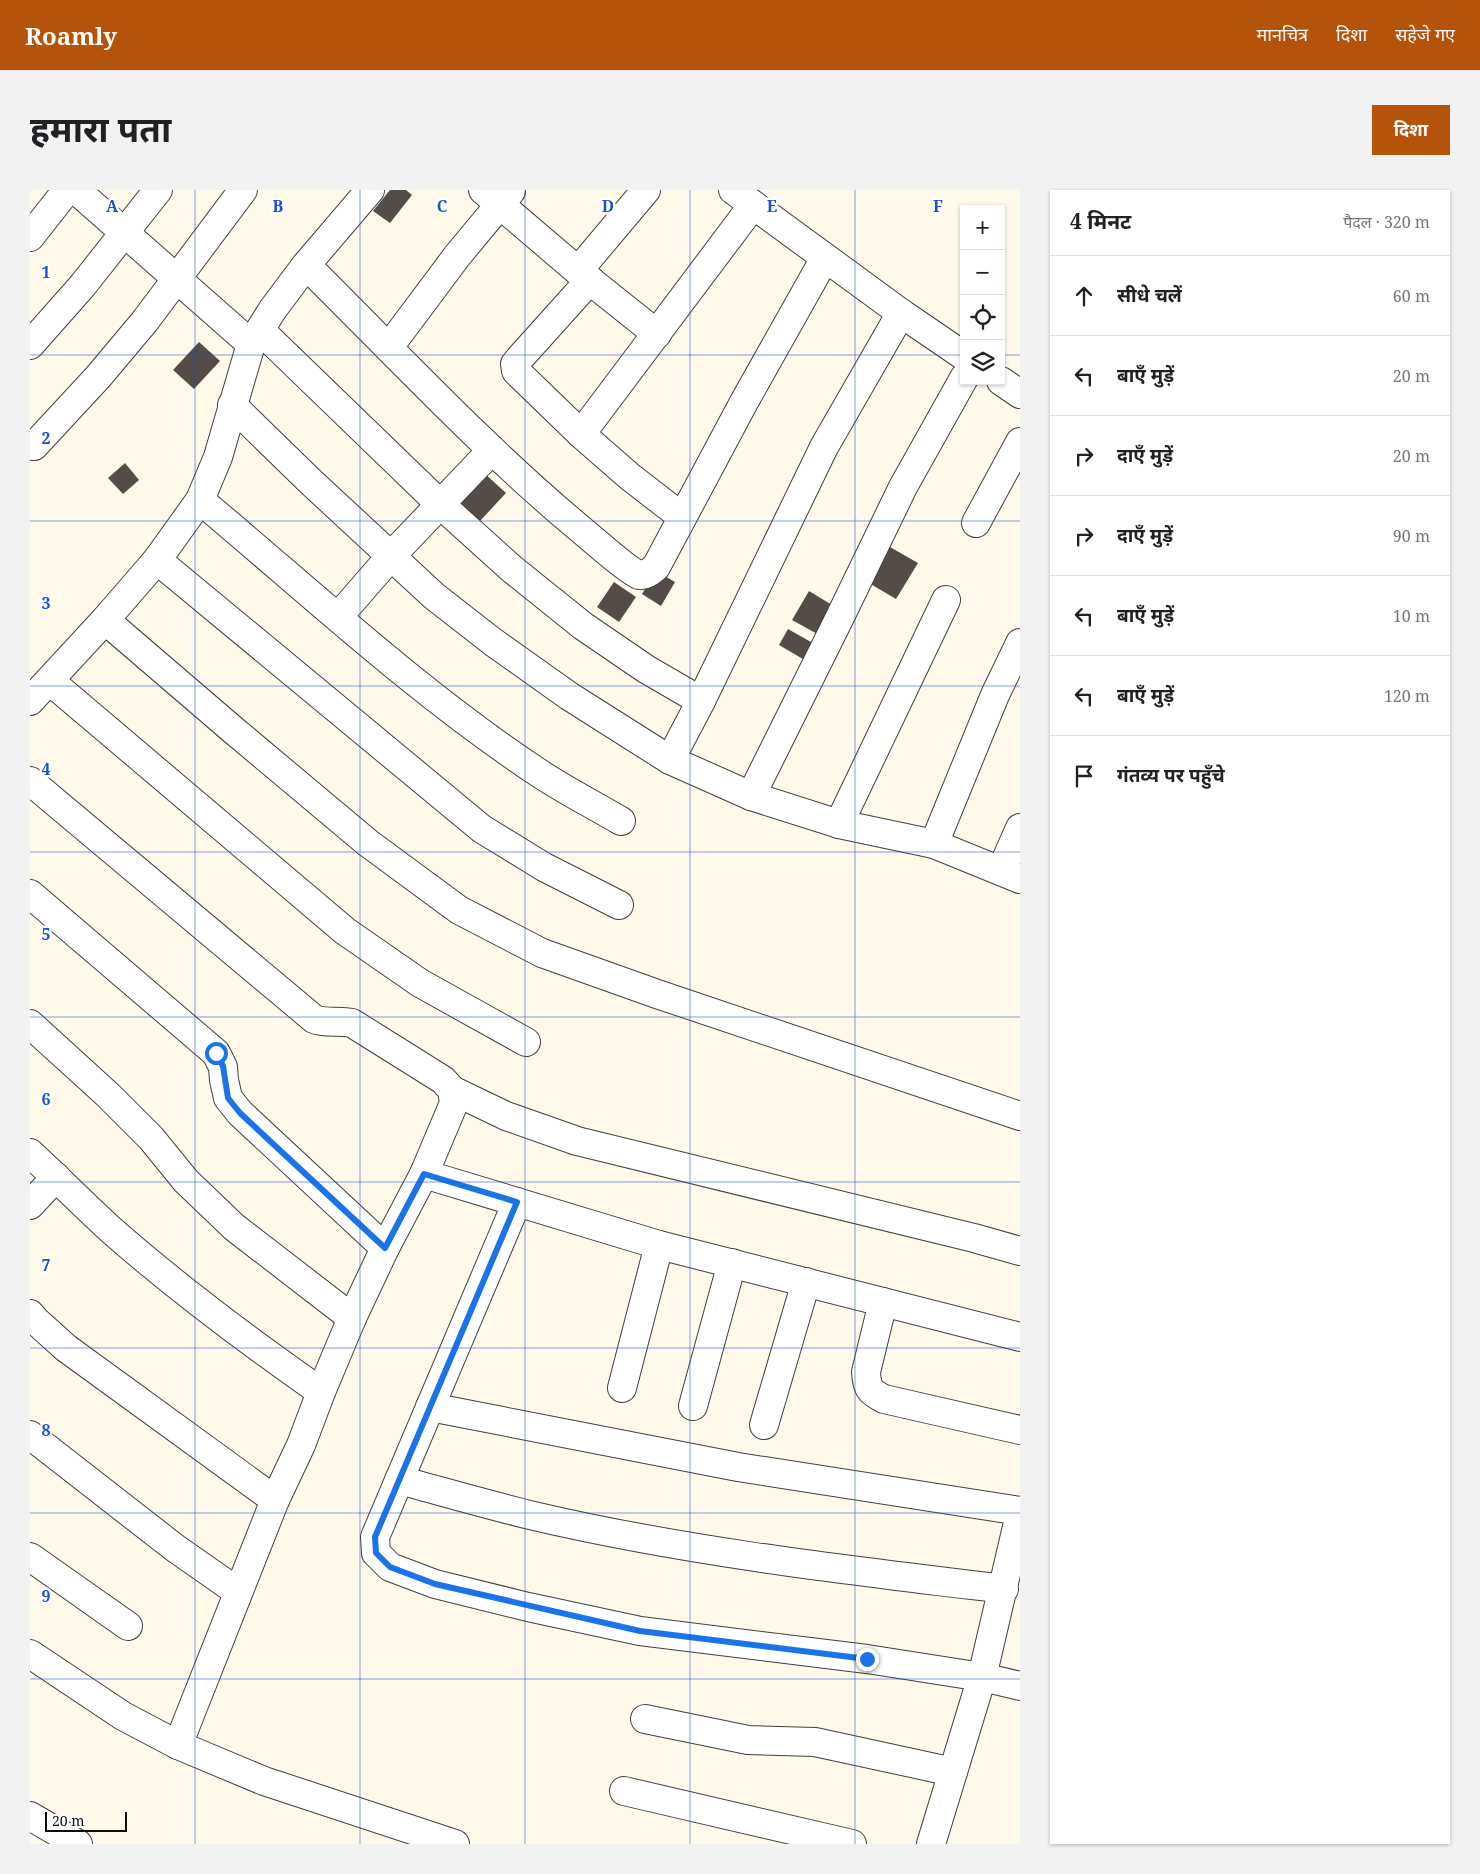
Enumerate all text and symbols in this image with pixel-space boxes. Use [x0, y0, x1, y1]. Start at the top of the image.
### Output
text: Roamly [25, 19, 117, 52]
text: मानचित्र [1257, 22, 1308, 46]
text: दिशा [1336, 22, 1367, 46]
text: सहेजे गए [1395, 22, 1455, 46]
text: हमारा पता [30, 105, 171, 152]
button: दिशा [1372, 105, 1450, 155]
text: A [106, 195, 119, 217]
text: B [273, 195, 284, 217]
text: C [437, 195, 448, 217]
text: D [602, 195, 614, 217]
text: E [767, 195, 777, 217]
text: F [933, 195, 943, 217]
map controls [960, 205, 1005, 385]
button: + [960, 205, 1005, 250]
text: 4 मिनट [1070, 207, 1131, 235]
text: पैदल · 320 m [1343, 211, 1430, 233]
button: − [960, 250, 1005, 295]
text: 1 [41, 261, 51, 283]
icon: ahead [1070, 282, 1098, 310]
text: सीधे चलें [1117, 282, 1182, 308]
text: 60 m [1393, 285, 1430, 307]
button: locate [960, 295, 1005, 340]
button: layers [960, 340, 1005, 385]
icon: left [1070, 362, 1098, 390]
text: बाएँ मुड़ें [1117, 362, 1174, 388]
text: 20 m [1393, 365, 1430, 387]
text: 2 [41, 427, 51, 449]
icon: right [1070, 442, 1098, 470]
text: दाएँ मुड़ें [1117, 442, 1173, 468]
text: 20 m [1393, 445, 1430, 467]
icon: right [1070, 522, 1098, 550]
text: दाएँ मुड़ें [1117, 522, 1173, 548]
text: 90 m [1393, 525, 1430, 547]
text: 3 [41, 592, 51, 614]
icon: left [1070, 602, 1098, 630]
text: बाएँ मुड़ें [1117, 602, 1174, 628]
text: 10 m [1393, 605, 1430, 627]
icon: left [1070, 682, 1098, 710]
text: बाएँ मुड़ें [1117, 682, 1174, 708]
text: 120 m [1384, 685, 1430, 707]
text: 4 [41, 758, 51, 780]
icon: arrive [1070, 762, 1098, 790]
text: गंतव्य पर पहुँचे [1117, 762, 1225, 788]
text: 5 [41, 923, 51, 945]
route start [205, 1042, 228, 1065]
text: 6 [41, 1088, 51, 1110]
text: 7 [41, 1254, 51, 1276]
text: 8 [41, 1419, 51, 1441]
text: 9 [41, 1585, 51, 1607]
route end [856, 1648, 879, 1671]
scale bar [45, 1809, 128, 1832]
text: 20 m [52, 1811, 85, 1830]

